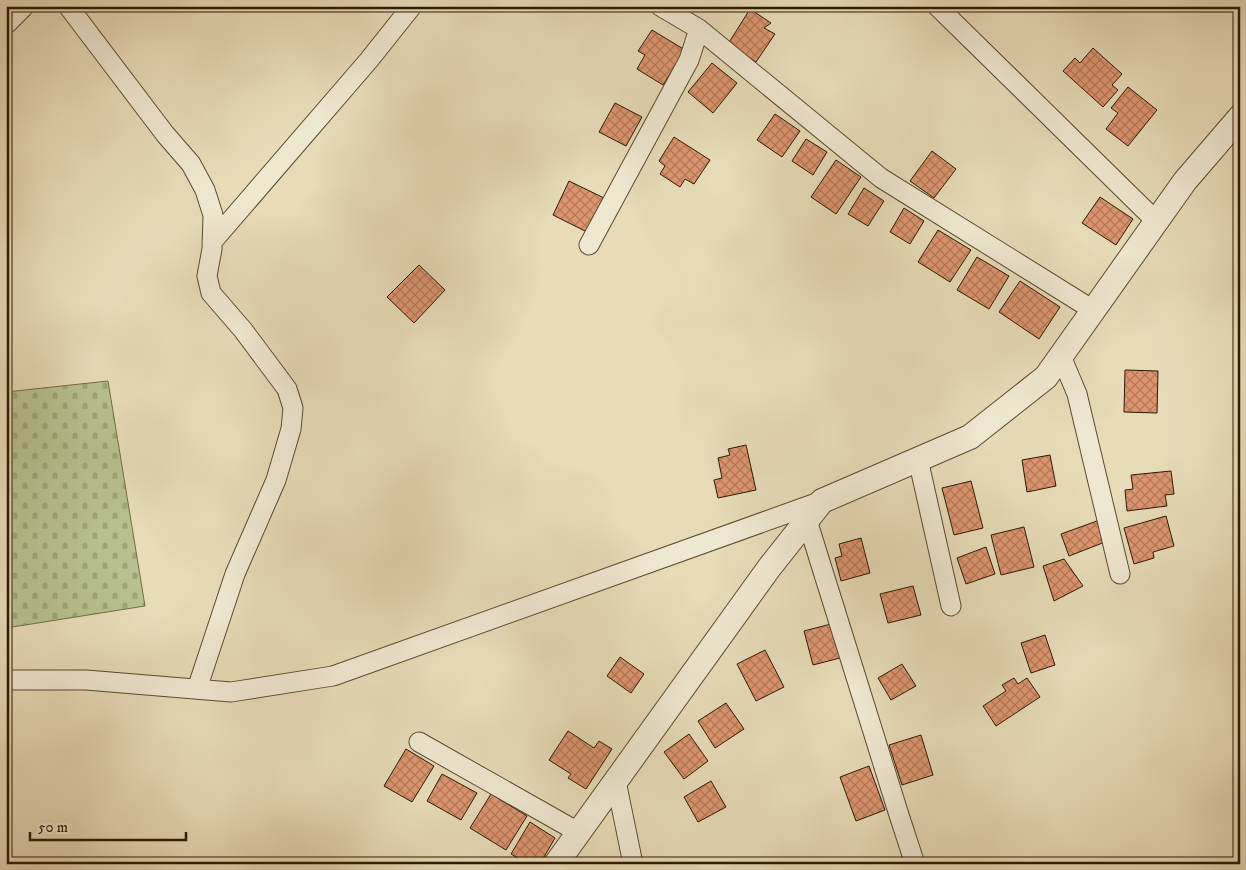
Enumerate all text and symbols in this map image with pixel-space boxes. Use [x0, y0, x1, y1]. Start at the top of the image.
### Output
scale bar [30, 810, 186, 842]
text: 50 m [38, 818, 68, 837]

